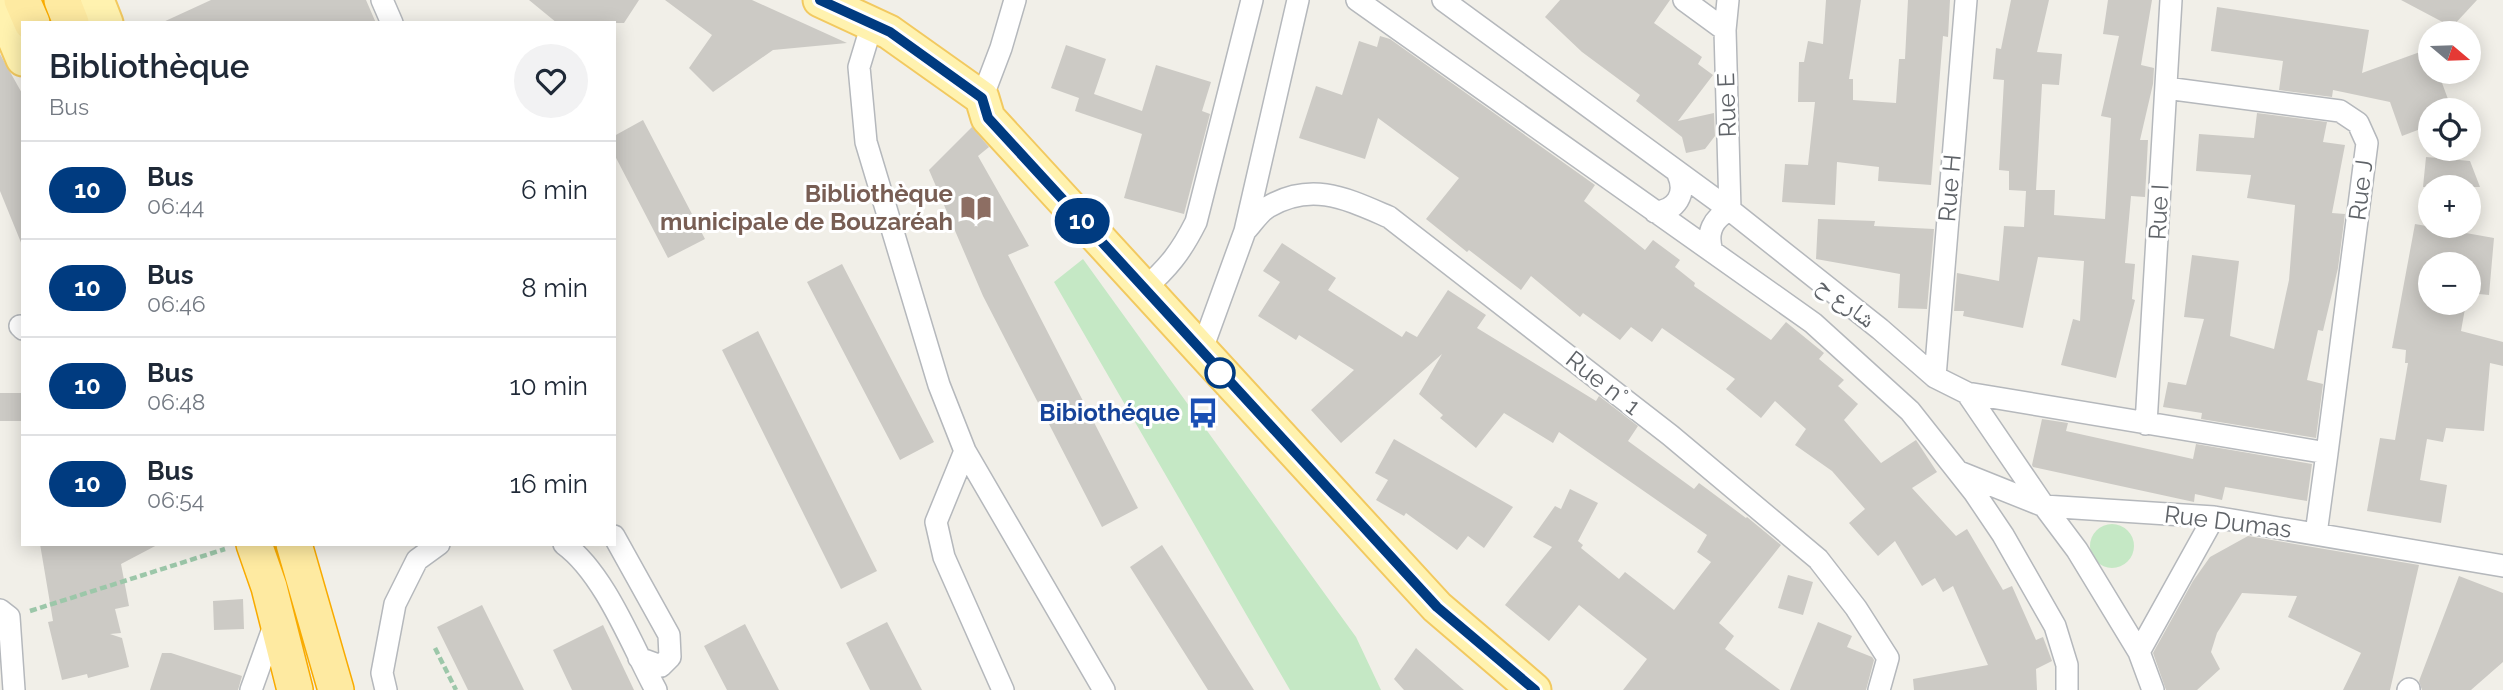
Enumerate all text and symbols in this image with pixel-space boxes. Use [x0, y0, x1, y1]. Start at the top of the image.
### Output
north arrow [2418, 21, 2482, 84]
map controls [2418, 21, 2481, 315]
button: heart [514, 44, 588, 118]
text: Bibliothèque [49, 47, 249, 86]
street label: Rue E [1711, 72, 1742, 138]
text: Bus [49, 93, 89, 120]
button: locate [2418, 98, 2481, 161]
street label: Rue H [1932, 153, 1967, 223]
street label: Rue J [2342, 158, 2379, 222]
text: Bus [147, 162, 194, 192]
text: 10 [74, 175, 101, 204]
text: 6 min [521, 175, 588, 205]
button: + [2418, 175, 2481, 238]
place label: Bibliothèque municipale de Bouzaréah [660, 179, 953, 236]
street label: Rue I [2143, 183, 2174, 241]
library icon: Bibliothèque municipale de Bouzaréah [959, 191, 993, 225]
text: 06:44 [147, 192, 204, 219]
line badge: 10 [1050, 198, 1114, 244]
text: 10 [1069, 206, 1095, 235]
button: − [2418, 252, 2481, 315]
text: Bus [147, 260, 194, 290]
street label: شارع ح [1810, 270, 1882, 334]
text: 10 [74, 273, 101, 302]
text: 8 min [521, 273, 588, 303]
text: 06:46 [147, 290, 206, 317]
street label: Rue n° 1 [1560, 344, 1646, 421]
text: Bus [147, 358, 194, 388]
unlabelled marker [1205, 358, 1235, 388]
text: 10 [74, 371, 101, 400]
text: 10 min [510, 371, 588, 401]
text: 06:48 [147, 388, 205, 415]
bus stop icon: Bibiothéque [1186, 396, 1220, 430]
place label: Bibiothéque [1039, 398, 1180, 427]
text: Bus [147, 456, 194, 486]
text: 10 [74, 469, 101, 498]
text: 16 min [510, 469, 588, 499]
text: 06:54 [147, 486, 204, 513]
street label: Rue Dumas [2163, 499, 2293, 544]

